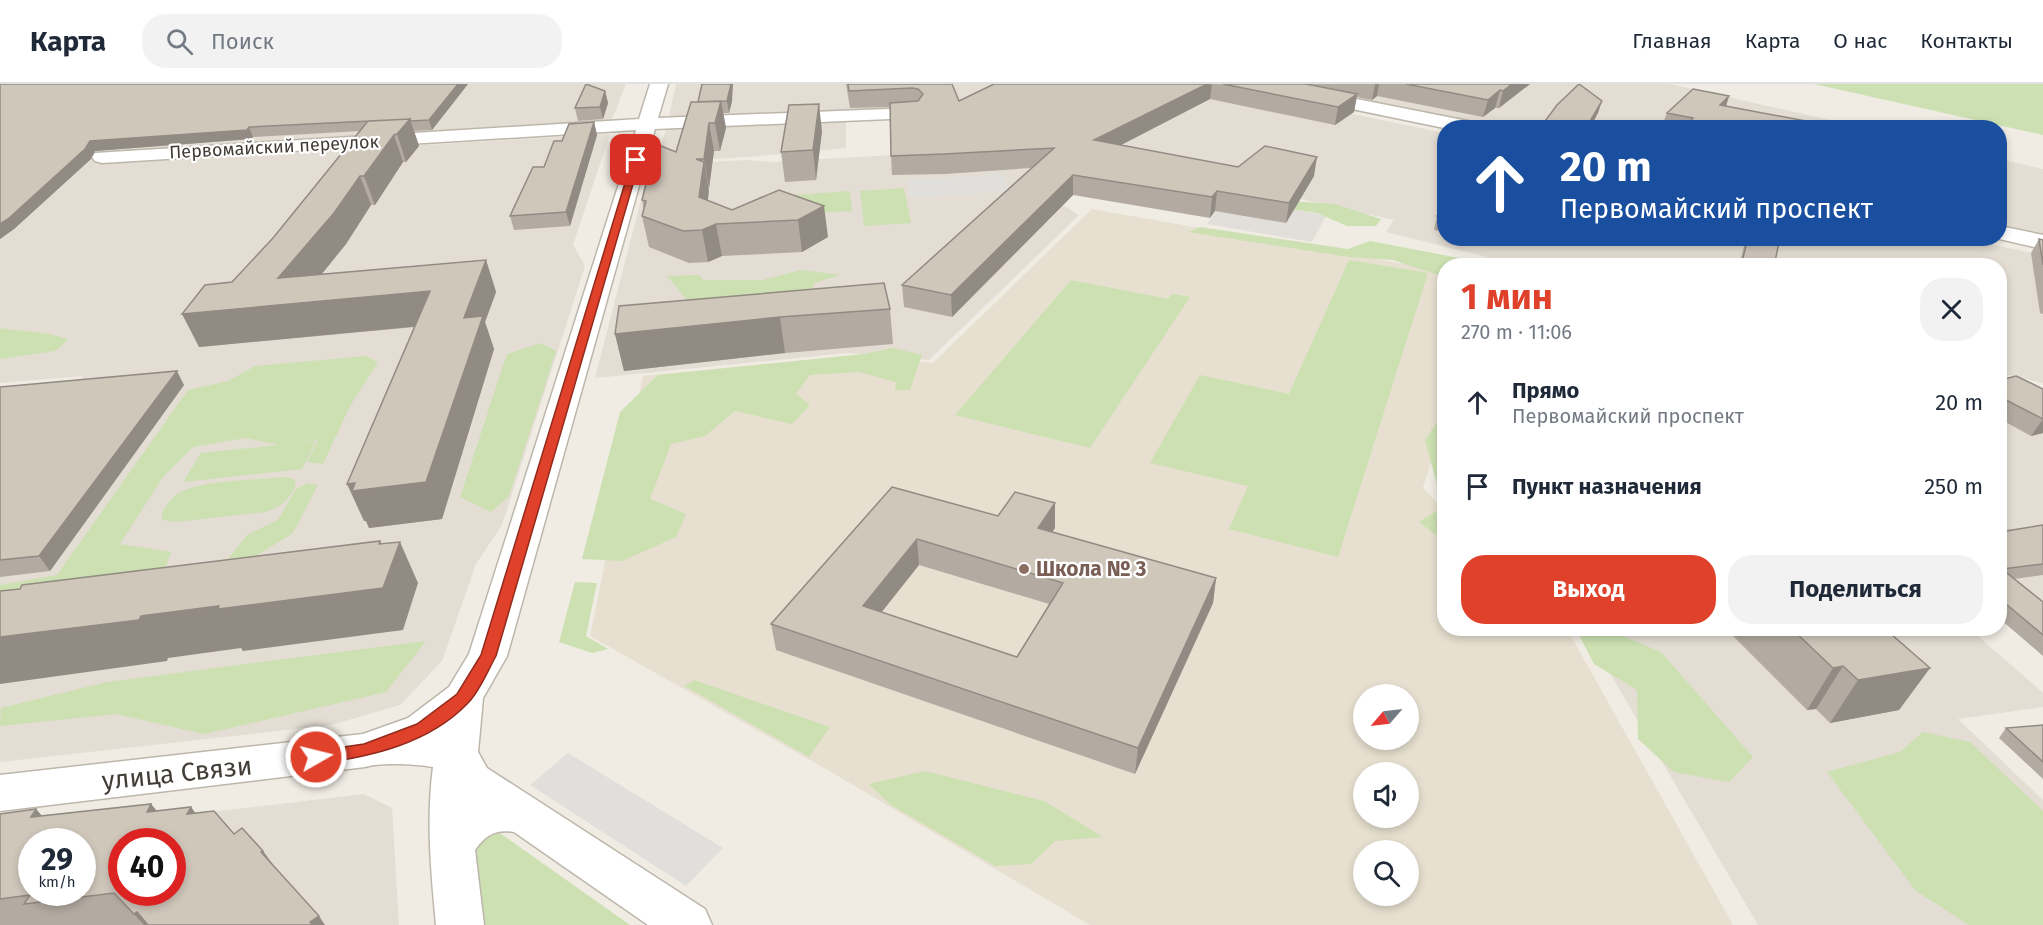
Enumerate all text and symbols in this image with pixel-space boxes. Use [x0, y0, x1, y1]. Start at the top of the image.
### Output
search box [142, 14, 562, 68]
text: Карта [30, 25, 106, 58]
icon: search [163, 25, 196, 58]
text: Поиск [211, 28, 274, 55]
text: Главная [1632, 28, 1712, 54]
text: Карта [1745, 28, 1800, 54]
text: О нас [1833, 28, 1887, 54]
text: Контакты [1920, 28, 2013, 54]
street label: Первомайский переулок [169, 130, 380, 163]
pin [610, 134, 661, 185]
text: 20 m [1560, 142, 1652, 192]
icon: arrive [619, 143, 652, 176]
icon: ahead [1461, 144, 1539, 222]
text: Первомайский проспект [1560, 193, 1873, 225]
text: 1 мин [1461, 275, 1553, 319]
button: close [1920, 278, 1983, 341]
text: 270 m · 11:06 [1461, 320, 1572, 344]
text: Прямо [1512, 377, 1579, 404]
icon: ahead [1461, 386, 1494, 419]
text: 20 m [1935, 389, 1983, 416]
text: Первомайский проспект [1512, 404, 1744, 428]
icon: arrive [1461, 470, 1494, 503]
text: Пункт назначения [1512, 473, 1702, 500]
text: 250 m [1924, 473, 1983, 500]
button: Выход [1461, 555, 1716, 624]
button: Поделиться [1728, 555, 1983, 624]
place label: Школа № 3 [1036, 556, 1147, 582]
marker: Школа № 3 [1017, 562, 1031, 576]
north arrow [1353, 684, 1419, 750]
map controls [1353, 684, 1419, 906]
position arrow [284, 725, 348, 789]
street label: улица Связи [100, 750, 254, 797]
button: sound [1353, 762, 1419, 828]
speed limit sign: 40 [108, 828, 186, 906]
button: search [1353, 840, 1419, 906]
text: 29 [41, 842, 73, 878]
text: km/h [38, 873, 76, 891]

